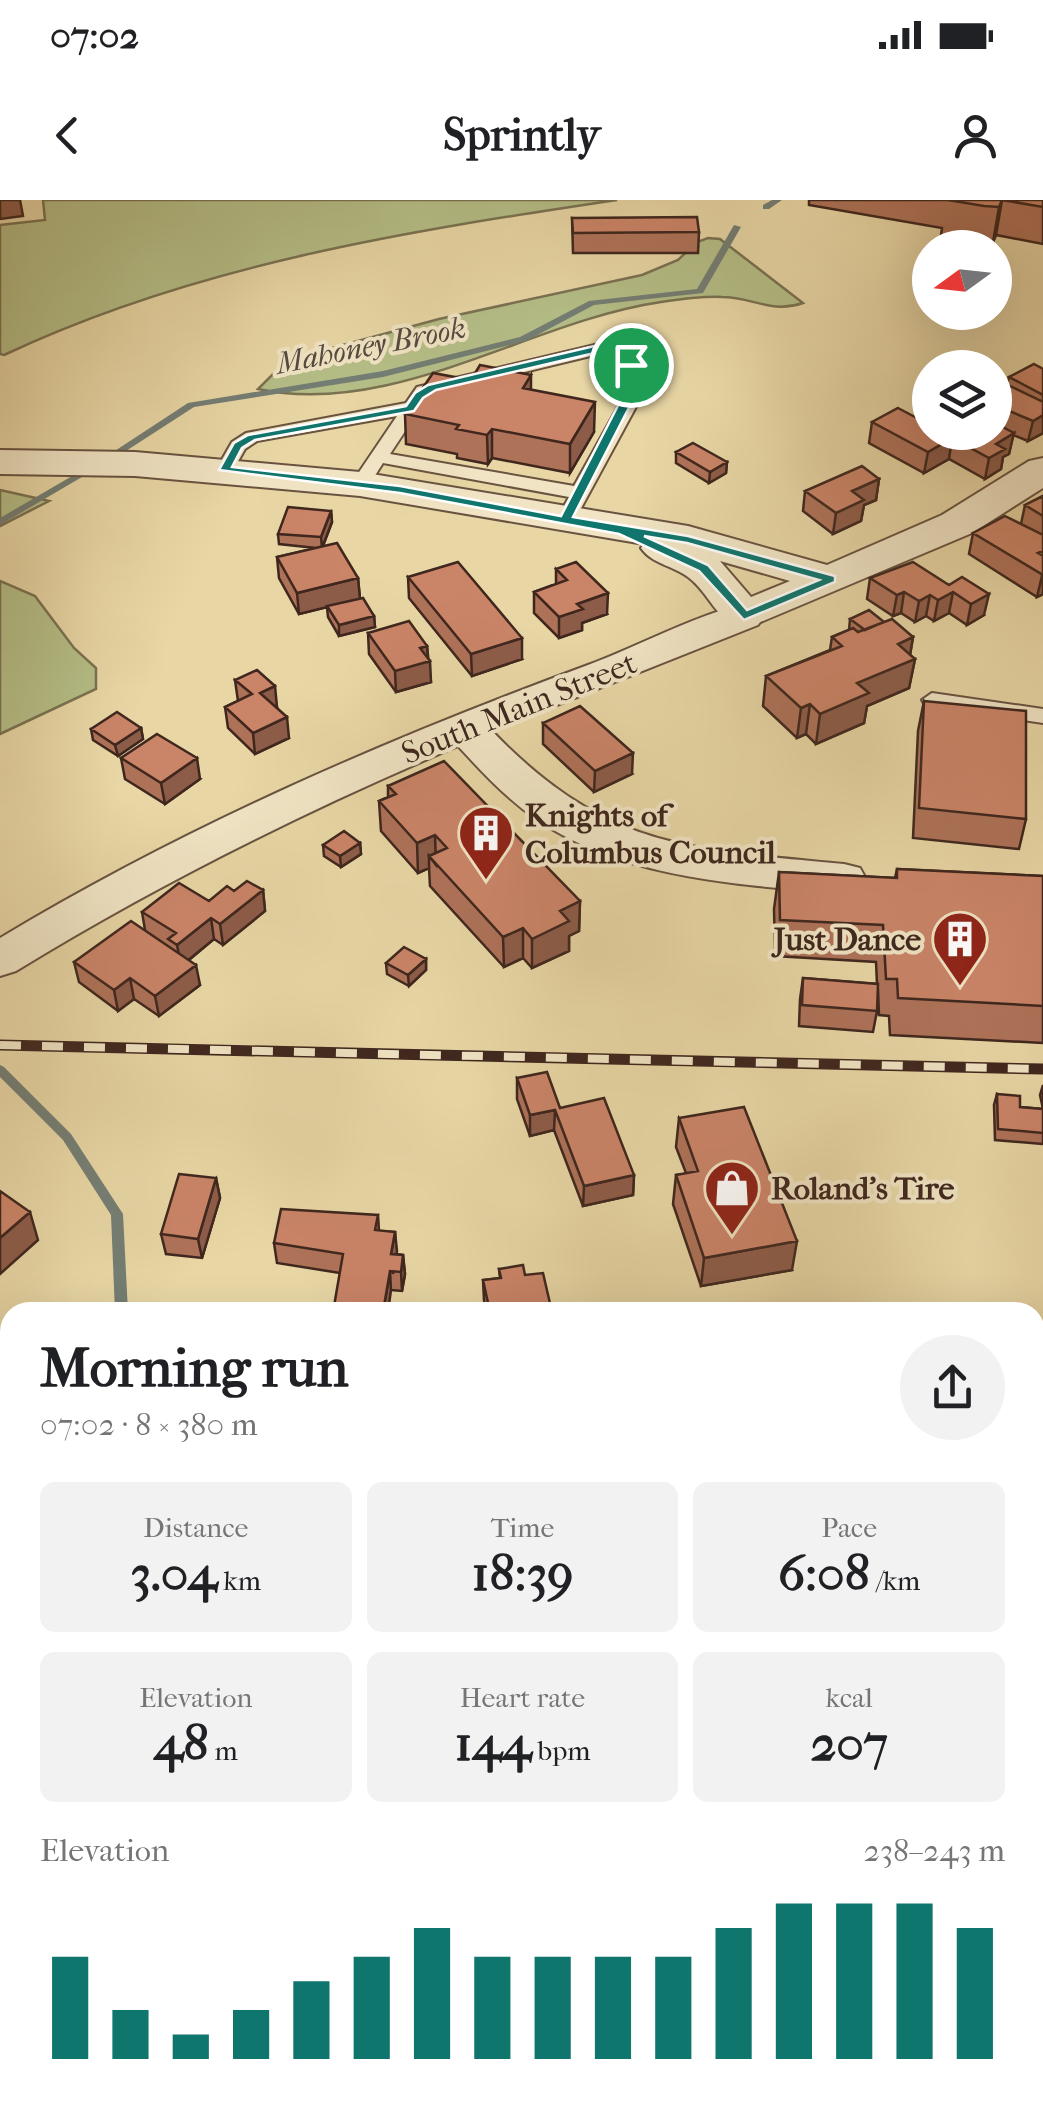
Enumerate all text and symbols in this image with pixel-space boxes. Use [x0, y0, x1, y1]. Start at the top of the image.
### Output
text: 07:02 [50, 13, 139, 58]
icon: back [40, 108, 95, 163]
icon: person [948, 108, 1003, 163]
text: Sprintly [443, 109, 600, 162]
north arrow [912, 230, 1012, 330]
map controls [912, 230, 1012, 450]
water label: Mahoney Brook [271, 310, 469, 382]
pin [589, 323, 674, 408]
icon: arrive [604, 338, 659, 393]
button: layers [912, 350, 1012, 450]
street label: South Main Street [396, 644, 642, 772]
place label: Knights of Columbus Council [525, 797, 776, 871]
building icon: Knights of Columbus Council [456, 803, 516, 882]
building icon: Just Dance [930, 909, 990, 988]
place label: Just Dance [771, 921, 921, 958]
shop icon: Roland's Tire [702, 1158, 762, 1237]
place label: Roland's Tire [771, 1170, 954, 1207]
button: share [900, 1335, 1005, 1440]
text: Morning run [40, 1336, 348, 1400]
text: 07:02 · 8 × 380 m [40, 1406, 258, 1443]
text: Distance [143, 1511, 248, 1544]
text: Time [491, 1511, 554, 1544]
text: Pace [821, 1511, 877, 1544]
text: 3.04 [131, 1544, 217, 1603]
text: 18:39 [472, 1544, 573, 1603]
text: 6:08 [778, 1544, 870, 1603]
text: km [217, 1564, 261, 1597]
text: /km [870, 1564, 920, 1597]
text: Elevation [139, 1681, 252, 1714]
text: Heart rate [460, 1681, 585, 1714]
text: kcal [826, 1681, 873, 1714]
text: 48 [154, 1714, 209, 1773]
text: 144 [454, 1714, 532, 1773]
text: 207 [810, 1714, 888, 1773]
text: m [209, 1734, 238, 1767]
text: bpm [532, 1734, 591, 1767]
text: Elevation [40, 1832, 169, 1869]
text: 238–243 m [863, 1832, 1005, 1869]

